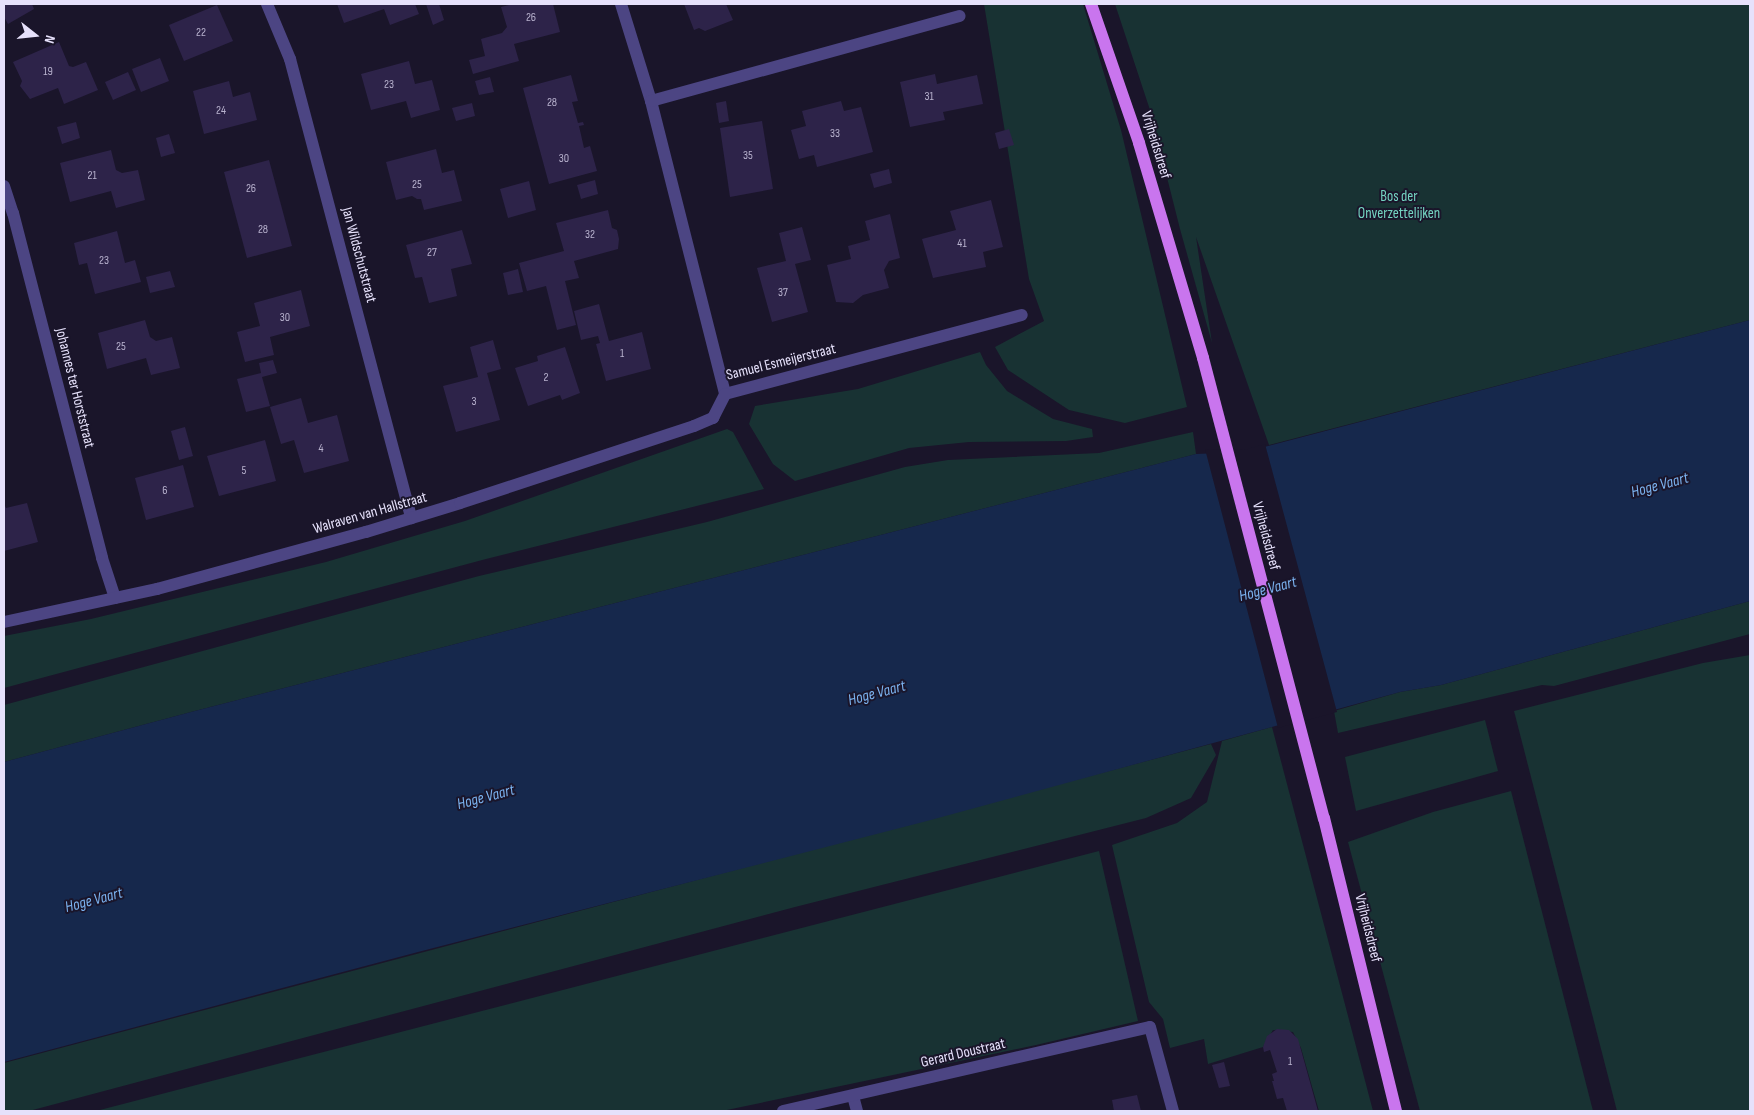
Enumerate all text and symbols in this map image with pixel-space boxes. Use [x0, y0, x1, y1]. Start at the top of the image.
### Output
north arrow [10, 10, 60, 60]
house number: 26 [526, 11, 536, 25]
house number: 22 [196, 26, 206, 40]
text: N [41, 33, 59, 45]
house number: 19 [43, 65, 53, 79]
house number: 23 [384, 78, 394, 92]
house number: 31 [924, 90, 934, 104]
house number: 28 [547, 96, 557, 110]
house number: 24 [216, 104, 226, 118]
street label: Vrijheidsdreef [1137, 109, 1175, 181]
house number: 33 [830, 127, 840, 141]
house number: 35 [743, 149, 753, 163]
house number: 30 [559, 152, 569, 166]
house number: 21 [87, 169, 97, 183]
house number: 25 [412, 178, 422, 192]
house number: 26 [246, 182, 256, 196]
park label: Bos der Onverzettelijken [1358, 187, 1440, 222]
street label: Jan Wildschutstraat [338, 205, 380, 305]
house number: 28 [258, 223, 268, 237]
house number: 32 [585, 228, 595, 242]
house number: 41 [957, 237, 967, 251]
house number: 27 [427, 246, 437, 260]
house number: 23 [99, 254, 109, 268]
house number: 37 [778, 286, 788, 300]
house number: 30 [280, 311, 290, 325]
street label: Johannes ter Horststraat [51, 326, 99, 450]
house number: 25 [116, 340, 126, 354]
street label: Samuel Esmeijerstraat [724, 340, 838, 384]
house number: 1 [620, 347, 624, 361]
house number: 2 [544, 371, 548, 385]
house number: 3 [471, 395, 477, 409]
house number: 4 [318, 442, 324, 456]
house number: 5 [242, 464, 246, 478]
water label: Hoge Vaart [1629, 469, 1691, 503]
house number: 6 [162, 484, 168, 498]
street label: Walraven van Hallstraat [311, 488, 429, 538]
street label: Vrijheidsdreef [1248, 500, 1284, 572]
water label: Hoge Vaart [1237, 573, 1299, 607]
water label: Hoge Vaart [846, 677, 908, 711]
water label: Hoge Vaart [455, 781, 517, 815]
water label: Hoge Vaart [63, 884, 125, 918]
street label: Vrijheidsdreef [1351, 892, 1385, 964]
street label: Gerard Doustraat [919, 1035, 1007, 1071]
house number: 1 [1288, 1055, 1292, 1069]

